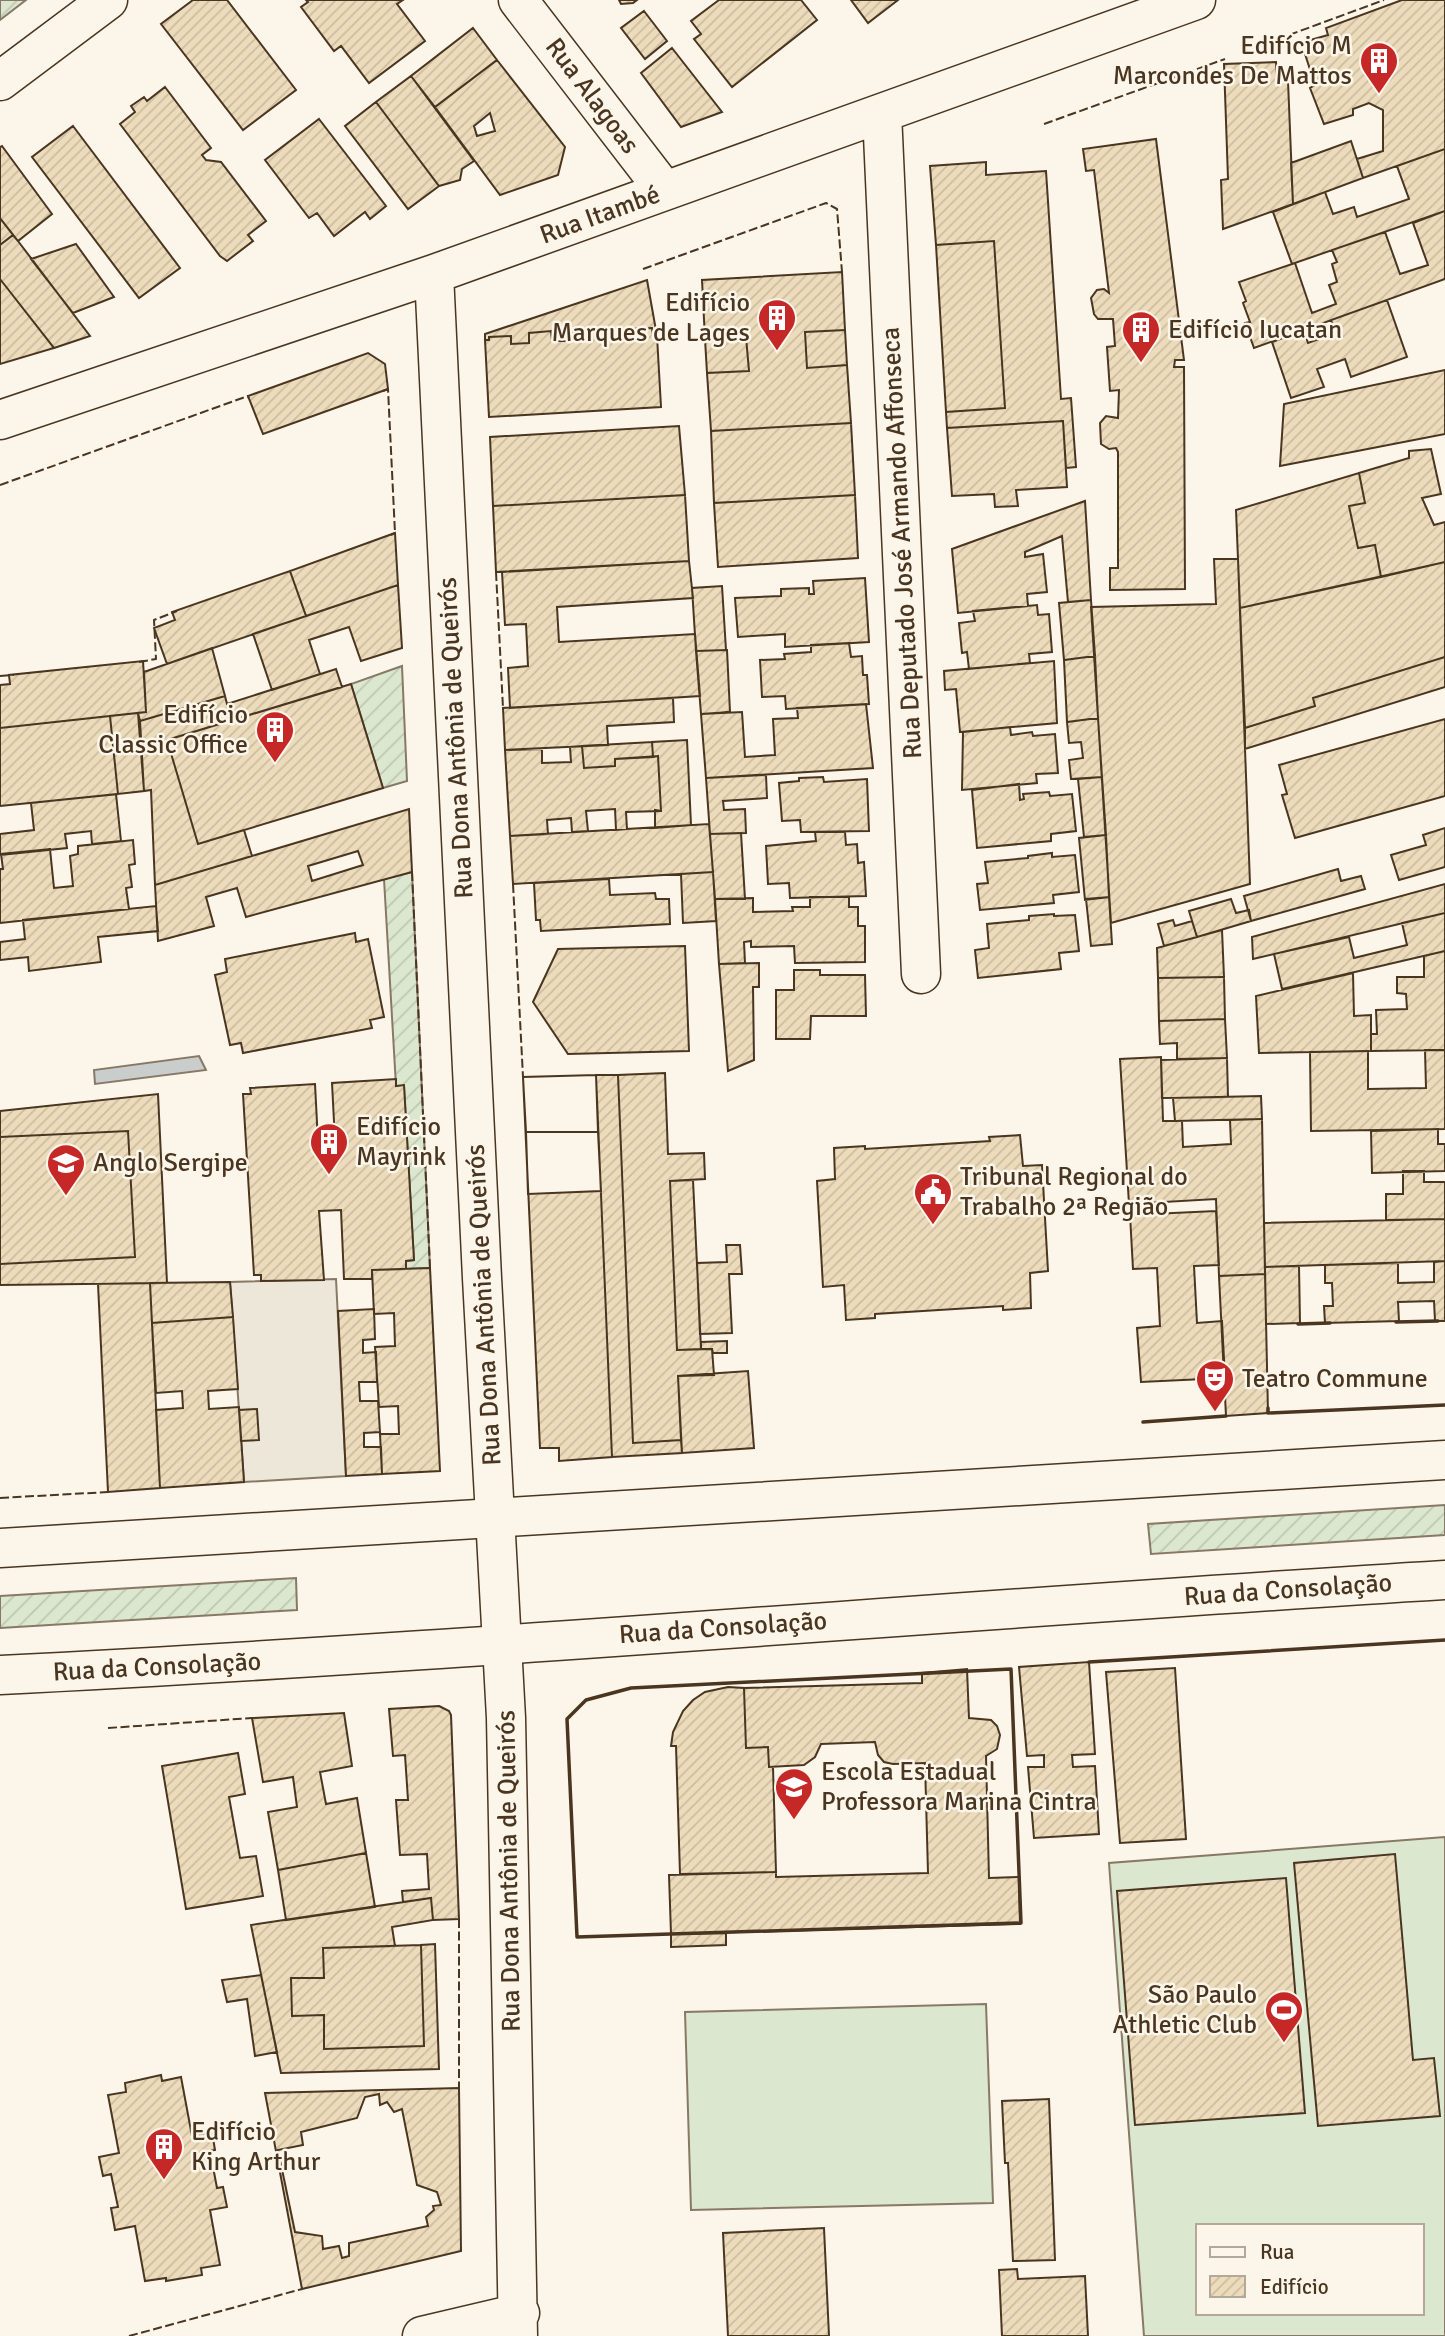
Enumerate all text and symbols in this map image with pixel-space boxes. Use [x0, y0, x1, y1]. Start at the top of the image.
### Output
place label: Edifício M Marcondes De Mattos [1113, 30, 1352, 92]
street label: Rua Alagoas [538, 32, 646, 160]
building icon: Edifício M Marcondes De Mattos [1358, 40, 1400, 95]
street label: Rua Itambé [536, 178, 664, 252]
place label: Edifício Marques de Lages [551, 287, 750, 349]
building icon: Edifício Marques de Lages [756, 297, 798, 352]
building icon: Edifício Iucatan [1120, 309, 1162, 364]
place label: Edifício Iucatan [1168, 314, 1342, 346]
street label: Rua Deputado José Armando Affonseca [875, 326, 929, 760]
street label: Rua Dona Antônia de Queirós [432, 576, 480, 900]
place label: Edifício Classic Office [98, 699, 248, 761]
building icon: Edifício Classic Office [254, 709, 296, 764]
place label: Edifício Mayrink [356, 1111, 446, 1173]
building icon: Edifício Mayrink [308, 1121, 350, 1176]
school or university icon: Anglo Sergipe [45, 1142, 87, 1197]
street label: Rua Dona Antônia de Queirós [460, 1143, 508, 1467]
place label: Anglo Sergipe [93, 1147, 248, 1179]
place label: Tribunal Regional do Trabalho 2ª Região [960, 1161, 1188, 1223]
public building icon: Tribunal Regional do Trabalho 2ª Região [912, 1171, 954, 1226]
theatre icon: Teatro Commune [1194, 1358, 1236, 1413]
place label: Teatro Commune [1242, 1363, 1428, 1395]
street label: Rua da Consolação [1183, 1567, 1393, 1613]
street label: Rua da Consolação [618, 1605, 828, 1651]
street label: Rua da Consolação [52, 1646, 262, 1688]
street label: Rua Dona Antônia de Queirós [490, 1710, 528, 2032]
place label: Escola Estadual Professora Marina Cintra [821, 1756, 1097, 1818]
school or university icon: Escola Estadual Professora Marina Cintra [773, 1766, 815, 1821]
place label: São Paulo Athletic Club [1113, 1979, 1257, 2041]
sports icon: São Paulo Athletic Club [1263, 1989, 1305, 2044]
place label: Edifício King Arthur [191, 2116, 321, 2178]
building icon: Edifício King Arthur [143, 2126, 185, 2181]
legend [1196, 2224, 1424, 2315]
text: Rua [1260, 2239, 1294, 2265]
text: Edifício [1260, 2274, 1329, 2300]

